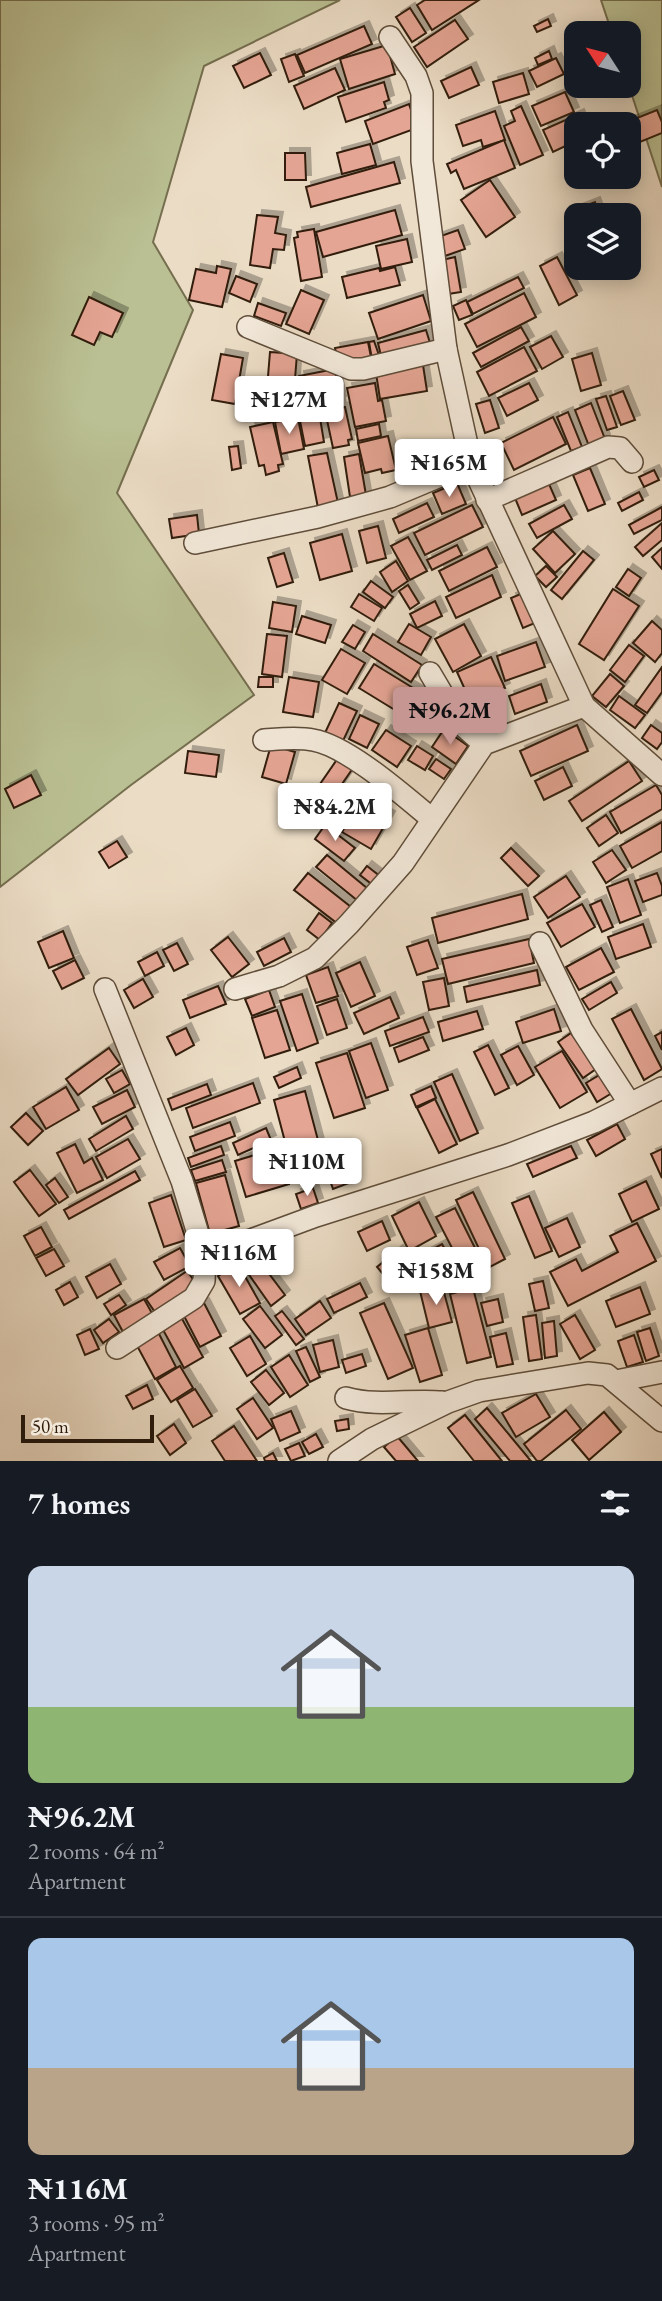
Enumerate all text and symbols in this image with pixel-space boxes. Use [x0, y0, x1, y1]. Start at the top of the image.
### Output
north arrow [564, 21, 640, 98]
map controls [564, 21, 641, 280]
button: locate [564, 112, 641, 189]
button: layers [564, 203, 641, 280]
pin: ₦127M [240, 376, 338, 436]
text: ₦127M [251, 384, 327, 414]
pin: ₦165M [400, 440, 498, 499]
text: ₦165M [411, 447, 487, 477]
pin: ₦96.2M [393, 688, 507, 747]
text: ₦96.2M [409, 695, 491, 725]
pin: ₦84.2M [278, 784, 392, 843]
text: ₦84.2M [294, 791, 376, 821]
pin: ₦110M [258, 1138, 356, 1198]
text: ₦110M [269, 1146, 345, 1176]
pin: ₦116M [190, 1230, 288, 1289]
text: ₦116M [201, 1237, 277, 1267]
pin: ₦158M [387, 1248, 485, 1307]
text: ₦158M [398, 1255, 474, 1285]
scale bar [21, 1412, 154, 1444]
text: 50 m [32, 1414, 69, 1439]
text: 7 homes [28, 1484, 130, 1523]
icon: filters [596, 1484, 634, 1522]
icon: home [268, 1611, 394, 1737]
text: ₦96.2M [28, 1797, 135, 1836]
text: 2 rooms · 64 m² [28, 1836, 165, 1866]
text: Apartment [28, 1866, 126, 1896]
icon: home [268, 1983, 394, 2109]
text: ₦116M [28, 2169, 128, 2208]
text: 3 rooms · 95 m² [28, 2208, 165, 2238]
text: Apartment [28, 2238, 126, 2268]

